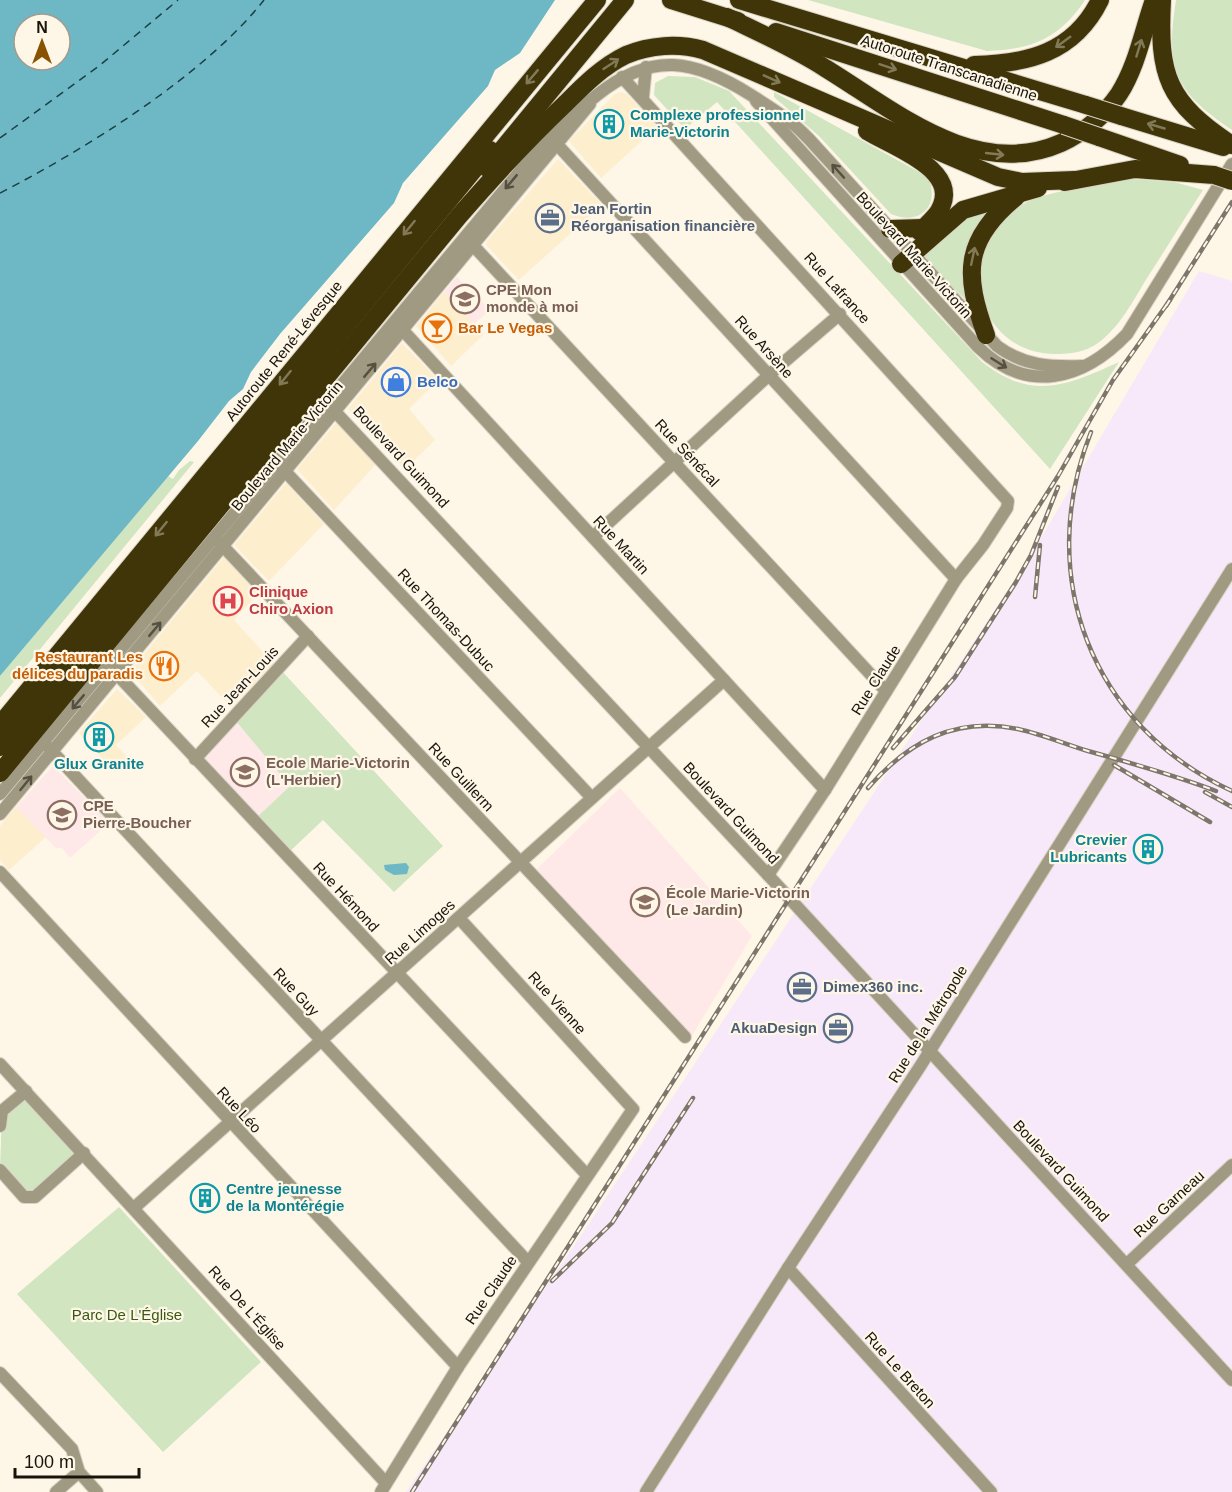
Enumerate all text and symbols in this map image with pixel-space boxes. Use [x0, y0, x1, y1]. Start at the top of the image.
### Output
north arrow [12, 12, 72, 72]
text: N [36, 19, 48, 36]
street label: Autoroute Transcanadienne [859, 31, 1039, 104]
one-way arrow [1056, 36, 1072, 49]
one-way arrow [1134, 39, 1145, 58]
one-way arrow [602, 58, 619, 71]
one-way arrow [878, 62, 897, 73]
one-way arrow [526, 69, 539, 85]
one-way arrow [763, 73, 781, 85]
place label: Complexe professionnel Marie-Victorin [630, 106, 804, 140]
building icon: Complexe professionnel Marie-Victorin [593, 108, 625, 140]
one-way arrow [1147, 120, 1166, 131]
one-way arrow [985, 149, 1005, 160]
one-way arrow [831, 163, 845, 178]
one-way arrow [505, 174, 518, 190]
street label: Boulevard Marie-Victorin [853, 188, 976, 321]
place label: Jean Fortin Réorganisation financière [571, 200, 755, 234]
office icon: Jean Fortin Réorganisation financière [534, 202, 566, 234]
one-way arrow [402, 220, 415, 236]
one-way arrow [968, 247, 979, 267]
street label: Rue Lafrance [801, 249, 874, 327]
street label: Autoroute René-Lévesque [222, 277, 345, 424]
place label: CPE Mon monde à moi [486, 281, 579, 315]
school or university icon: CPE Mon monde à moi [449, 283, 481, 315]
bar icon: Bar Le Vegas [421, 312, 453, 344]
street label: Rue Arsène [732, 312, 797, 381]
place label: Bar Le Vegas [458, 319, 552, 336]
one-way arrow [990, 358, 1007, 370]
one-way arrow [363, 363, 377, 378]
shop icon: Belco [380, 366, 412, 398]
one-way arrow [278, 370, 292, 385]
place label: Belco [417, 373, 458, 390]
street label: Boulevard Marie-Victorin [227, 377, 346, 514]
street label: Boulevard Guimond [350, 402, 453, 511]
street label: Rue Sénécal [652, 415, 723, 490]
street label: Rue Martin [590, 512, 653, 577]
one-way arrow [154, 521, 168, 536]
street label: Rue Thomas-Dubuc [394, 565, 499, 675]
place label: Clinique Chiro Axion [249, 583, 333, 617]
hospital icon: Clinique Chiro Axion [212, 585, 244, 617]
one-way arrow [148, 621, 161, 637]
street label: Rue Jean-Louis [198, 642, 282, 731]
street label: Rue Claude [847, 642, 904, 718]
place label: Restaurant Les délices du paradis [12, 648, 143, 682]
restaurant icon: Restaurant Les délices du paradis [148, 650, 180, 682]
one-way arrow [71, 694, 85, 709]
building icon: Glux Granite [83, 721, 115, 753]
street label: Rue Guillerm [425, 739, 497, 814]
place label: Ecole Marie-Victorin (L'Herbier) [266, 754, 410, 788]
place label: Glux Granite [54, 755, 144, 772]
school or university icon: Ecole Marie-Victorin (L'Herbier) [229, 756, 261, 788]
street label: Boulevard Guimond [680, 758, 783, 867]
one-way arrow [20, 775, 33, 791]
place label: CPE Pierre-Boucher [83, 797, 192, 831]
school or university icon: CPE Pierre-Boucher [46, 799, 78, 831]
place label: Crevier Lubricants [1050, 831, 1127, 865]
building icon: Crevier Lubricants [1132, 833, 1164, 865]
street label: Rue Hémond [310, 859, 383, 935]
place label: École Marie-Victorin (Le Jardin) [666, 884, 810, 918]
school or university icon: École Marie-Victorin (Le Jardin) [629, 886, 661, 918]
street label: Rue Limoges [381, 896, 458, 968]
street label: Rue de la Métropole [885, 962, 971, 1086]
street label: Rue Guy [270, 964, 323, 1019]
street label: Rue Vienne [525, 968, 590, 1037]
office icon: Dimex360 inc. [786, 971, 818, 1003]
place label: Dimex360 inc. [823, 978, 923, 995]
office icon: AkuaDesign [822, 1012, 854, 1044]
place label: AkuaDesign [730, 1019, 817, 1036]
street label: Rue Léo [214, 1083, 265, 1136]
street label: Boulevard Guimond [1010, 1116, 1113, 1225]
street label: Rue Garneau [1130, 1167, 1207, 1241]
place label: Centre jeunesse de la Montérégie [226, 1180, 344, 1214]
building icon: Centre jeunesse de la Montérégie [189, 1182, 221, 1214]
street label: Rue Claude [461, 1252, 520, 1327]
street label: Rue De L'Église [205, 1262, 290, 1353]
park label: Parc De L'Église [72, 1306, 182, 1323]
street label: Rue Le Breton [862, 1328, 939, 1411]
scale bar [15, 1441, 140, 1479]
text: 100 m [24, 1452, 74, 1472]

